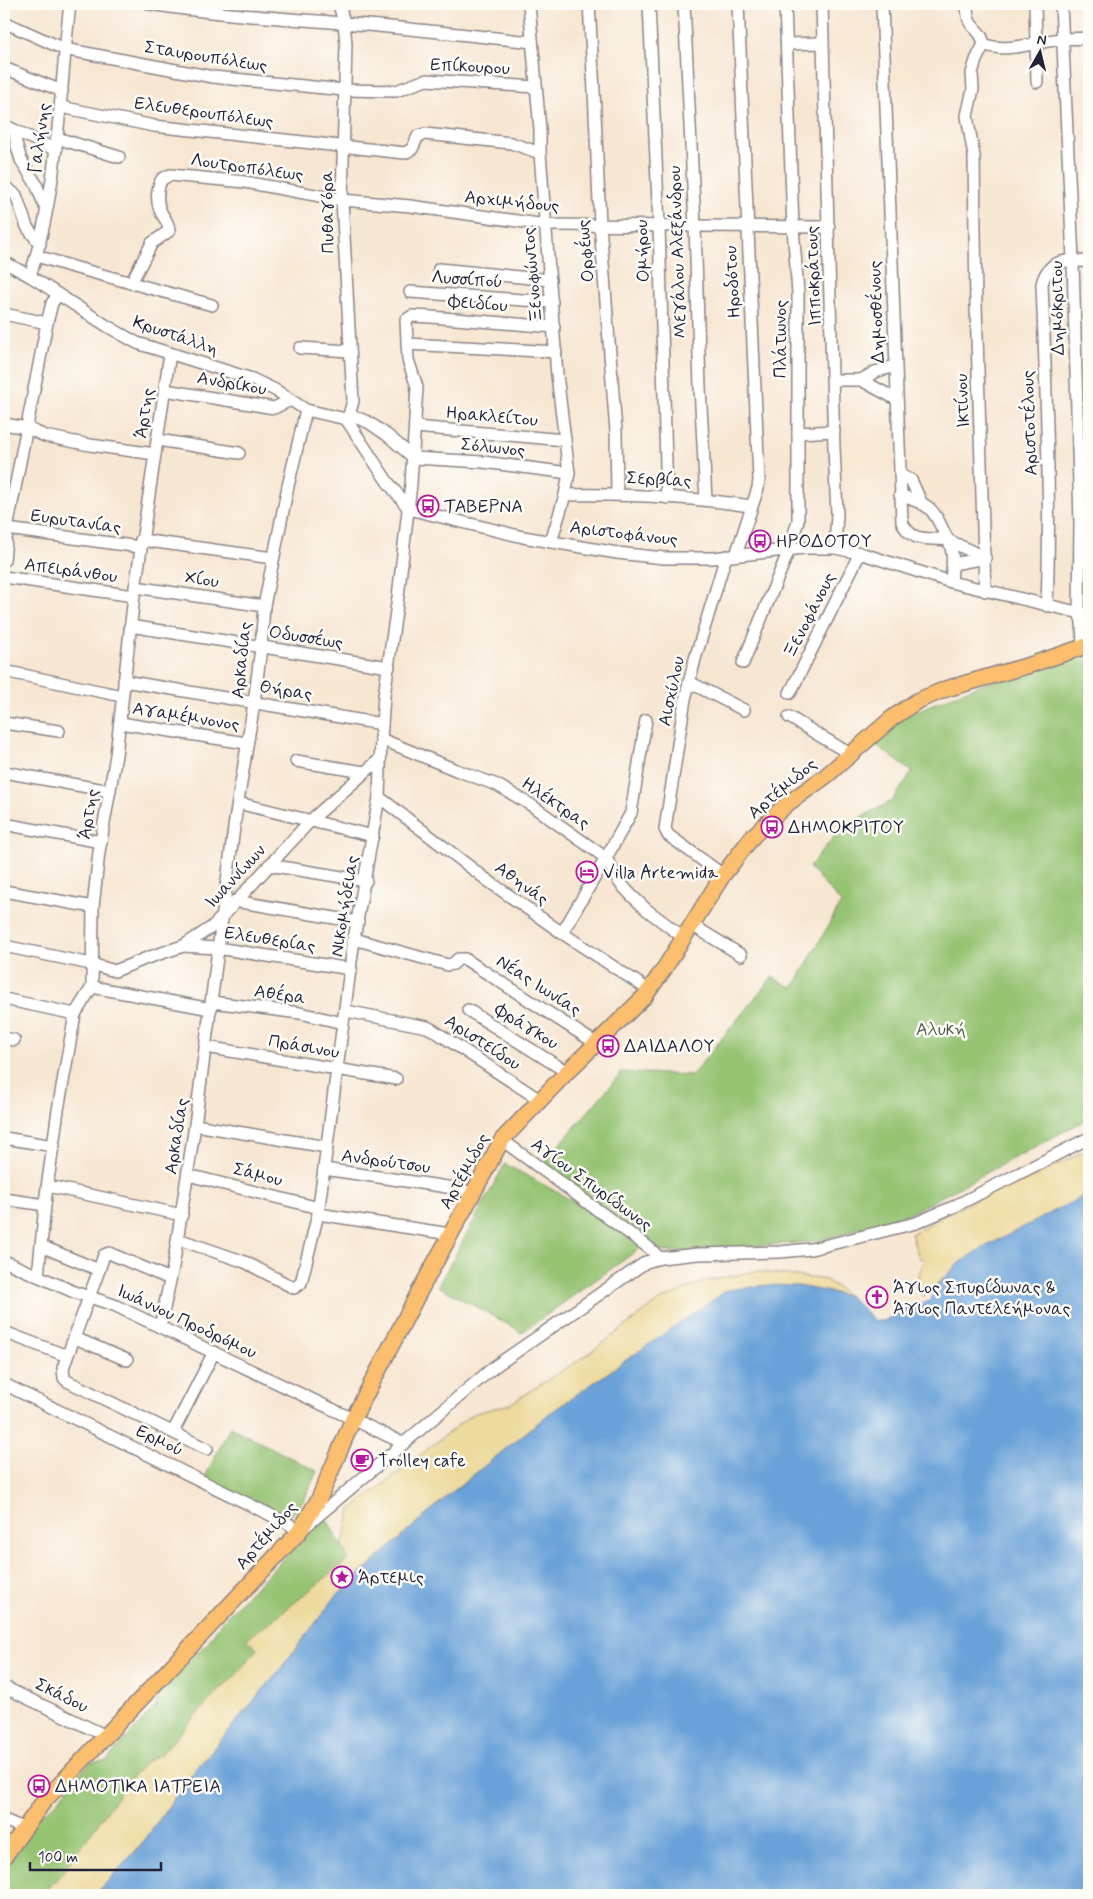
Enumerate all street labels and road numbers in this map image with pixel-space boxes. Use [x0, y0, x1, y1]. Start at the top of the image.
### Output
street label: Σταυρουπόλεως [143, 35, 269, 79]
street label: Επίκουρου [430, 53, 510, 81]
street label: Ελευθερουπόλεως [133, 91, 275, 135]
street label: Γαλήνης [23, 101, 57, 175]
street label: Λουτροπόλεως [189, 148, 305, 188]
street label: Μεγάλου Αλεξάνδρου [663, 165, 693, 339]
street label: Πυθαγόρα [315, 170, 341, 254]
street label: Αρχιμήδους [463, 185, 561, 219]
street label: Ορφέως [570, 218, 601, 283]
street label: Ομήρου [630, 219, 656, 283]
street label: Ιπποκράτους [800, 225, 828, 327]
street label: Ξενοφώντος [517, 226, 549, 323]
street label: Ηροδότου [719, 245, 747, 319]
street label: Δημοσθένους [862, 260, 891, 364]
street label: Δημόκριτου [1045, 260, 1071, 356]
street label: Λυσσίπού [431, 266, 503, 294]
street label: Φειδίου [446, 289, 508, 319]
street label: Πλάτωνος [769, 300, 793, 378]
street label: Κρυστάλλη [130, 310, 222, 362]
street label: Ανδρίκου [195, 366, 269, 402]
street label: Αριστοτέλους [1015, 370, 1044, 476]
street label: Ικτίνου [950, 373, 976, 429]
street label: Άρτης [129, 386, 161, 440]
street label: Ηρακλείτου [445, 401, 539, 433]
street label: Σόλωνος [459, 433, 526, 463]
street label: Σερβίας [626, 466, 692, 494]
street label: Ευρυτανίας [29, 504, 123, 540]
street label: Αριστοφάνους [569, 515, 679, 553]
street label: Απειράνθου [23, 553, 119, 589]
street label: Χίου [183, 566, 220, 594]
street label: Ξενοφάνους [778, 568, 842, 662]
street label: Οδυσσέως [267, 619, 345, 656]
street label: Αρκαδίας [226, 620, 258, 700]
street label: Αισχύλου [653, 654, 691, 728]
street label: Θήρας [258, 675, 314, 707]
street label: Αγαμέμνονος [131, 696, 241, 737]
street label: Αρτέμιδος [742, 752, 822, 825]
street label: Ηλέκτρας [517, 771, 595, 835]
street label: Άρτης [73, 787, 105, 841]
street label: Ιωαννίνων [200, 839, 272, 914]
street label: Νικομήδειας [325, 854, 365, 959]
street label: Αθηνάς [490, 856, 553, 912]
street label: Ελευθερίας [223, 921, 317, 959]
street label: Νέας Ιωνίας [491, 949, 586, 1022]
street label: Αθέρα [252, 979, 307, 1010]
street label: Φράγκου [489, 997, 563, 1056]
street label: Αριστείδου [440, 1009, 525, 1076]
street label: Πράσινου [266, 1029, 341, 1065]
street label: Αρκαδίας [159, 1096, 195, 1176]
street label: Αρτέμιδος [433, 1129, 496, 1214]
street label: Αγίου Σπυρίδωνος [526, 1133, 657, 1237]
street label: Ανδρούτσου [340, 1144, 432, 1180]
street label: Σάμου [230, 1157, 285, 1193]
street label: Ιωάννου Προδρόμου [113, 1279, 260, 1365]
street label: Ερμού [132, 1419, 187, 1463]
street label: Αρτέμιδος [230, 1496, 303, 1575]
street label: Σκάδου [31, 1673, 92, 1719]

